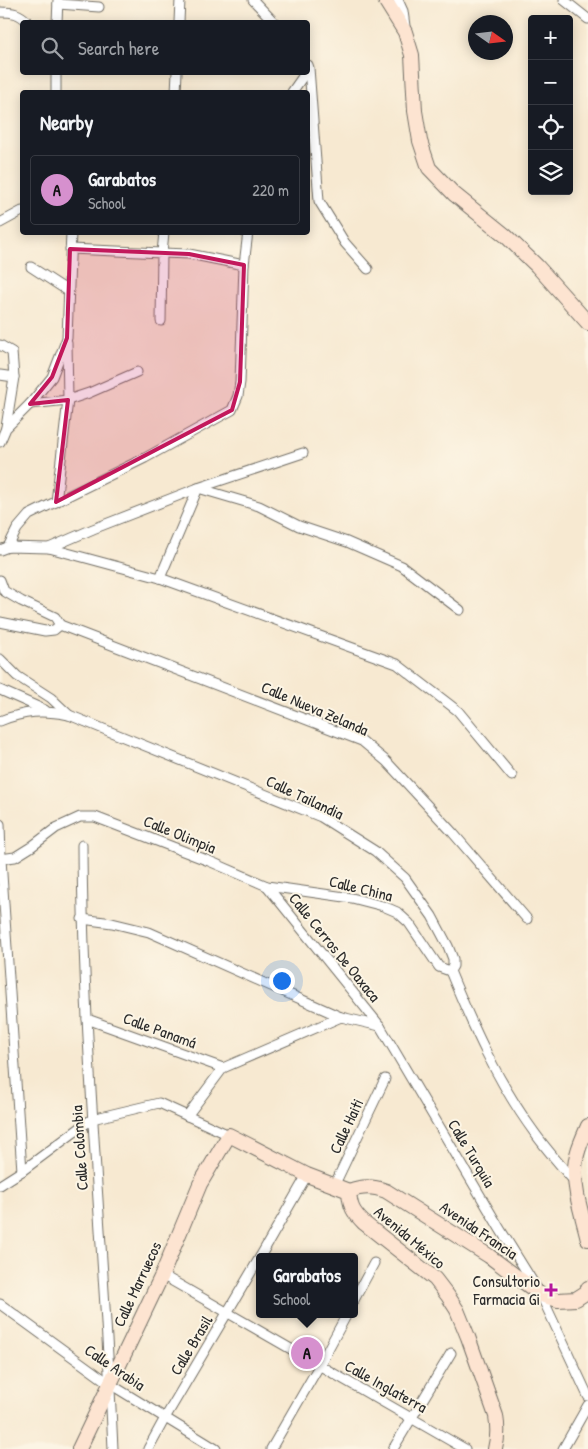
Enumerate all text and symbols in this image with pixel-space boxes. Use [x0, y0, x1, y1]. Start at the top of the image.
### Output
north arrow [468, 15, 513, 60]
map controls [528, 15, 573, 195]
button: + [528, 15, 573, 60]
search box [20, 20, 310, 75]
icon: search [38, 34, 66, 62]
text: Search here [78, 35, 159, 61]
button: − [528, 60, 573, 105]
button: locate [528, 105, 573, 150]
text: Nearby [40, 108, 93, 137]
button: layers [528, 150, 573, 195]
text: Garabatos [88, 166, 156, 192]
text: A [53, 179, 61, 201]
text: 220 m [252, 179, 289, 201]
text: School [88, 192, 125, 214]
street label: Calle Nueva Zelanda [258, 676, 372, 740]
street label: Calle Tailandia [263, 769, 347, 825]
street label: Calle Olimpia [141, 810, 219, 858]
street label: Calle China [327, 870, 395, 906]
street label: Calle Cerros De Oaxaca [284, 888, 386, 1006]
your location [269, 968, 295, 994]
street label: Calle Panamá [120, 1007, 200, 1053]
street label: Calle Haiti [324, 1095, 368, 1157]
street label: Calle Colombia [65, 1105, 93, 1191]
street label: Calle Turquia [443, 1115, 501, 1191]
street label: Avenida Francia [436, 1196, 522, 1264]
street label: Avenida México [370, 1201, 451, 1274]
street label: Calle Marruecos [108, 1238, 166, 1330]
popup [256, 1253, 358, 1318]
text: Garabatos [273, 1262, 341, 1288]
place label: Consultorio Farmacia Gi [472, 1270, 541, 1310]
marker: Consultorio Farmacia Gi [544, 1283, 558, 1297]
text: School [273, 1288, 310, 1310]
street label: Calle Brasil [164, 1310, 218, 1379]
pin: A [291, 1334, 323, 1372]
street label: Calle Arabia [80, 1339, 150, 1395]
street label: Calle Inglaterra [341, 1354, 431, 1418]

